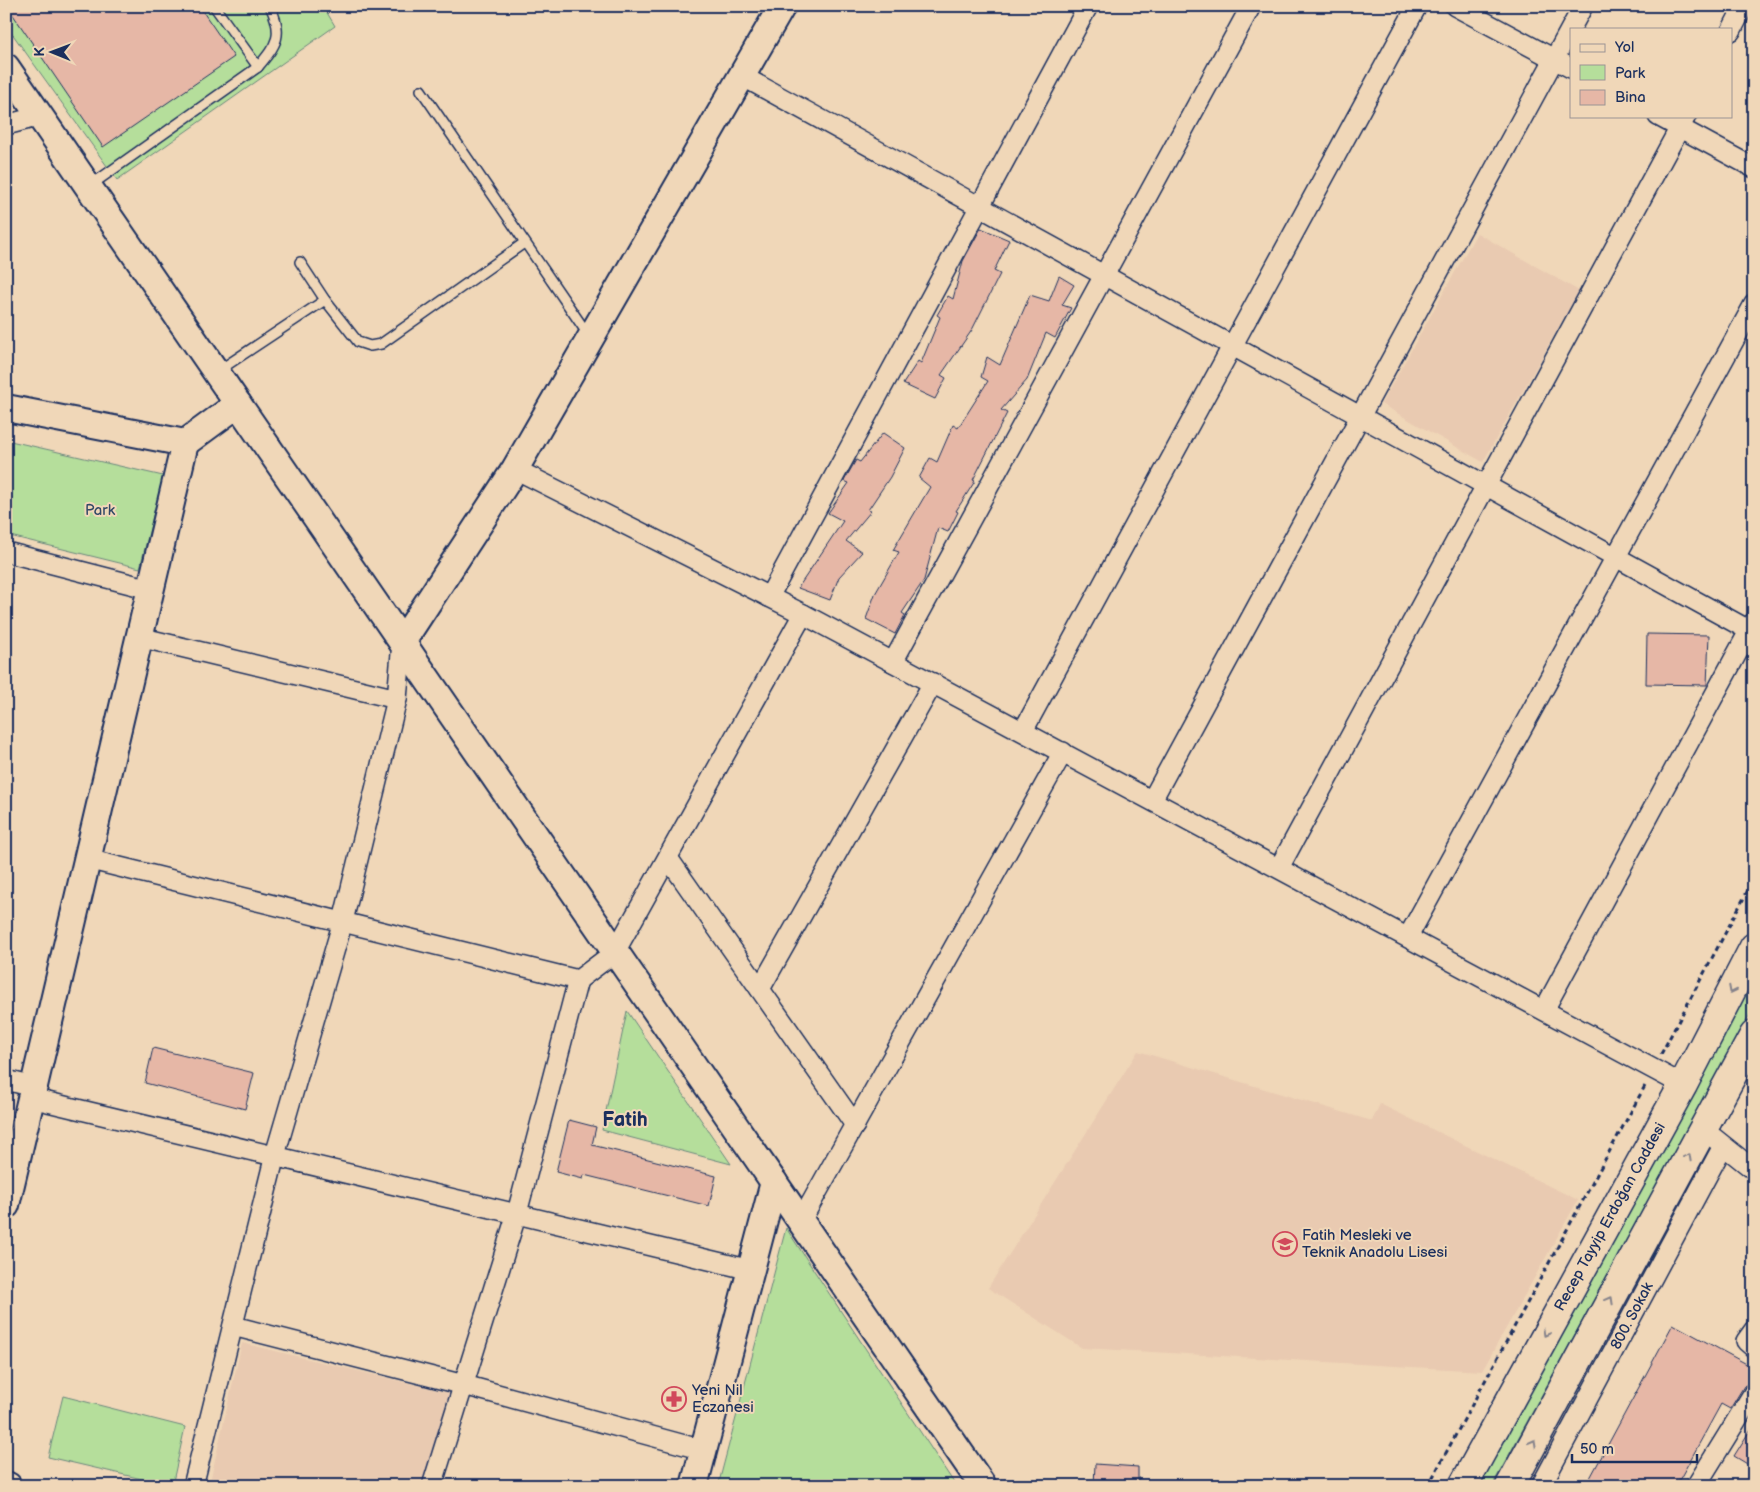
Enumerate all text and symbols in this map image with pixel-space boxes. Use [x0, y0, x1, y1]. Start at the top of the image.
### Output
north arrow [28, 28, 78, 78]
legend [1570, 28, 1732, 118]
text: Yol [1614, 38, 1634, 57]
text: K [31, 46, 48, 57]
text: Park [1615, 64, 1646, 83]
text: Bina [1615, 88, 1646, 107]
park label: Park [85, 501, 116, 520]
one-way arrow [1728, 985, 1738, 994]
district label: Fatih [602, 1108, 648, 1132]
street label: Recep Tayyip Erdoğan Caddesi [1550, 1119, 1670, 1315]
one-way arrow [1682, 1153, 1692, 1162]
place label: Fatih Mesleki ve Teknik Anadolu Lisesi [1302, 1226, 1447, 1262]
school or university icon: Fatih Mesleki ve Teknik Anadolu Lisesi [1272, 1231, 1298, 1257]
street label: 800. Sokak [1606, 1278, 1658, 1353]
one-way arrow [1604, 1296, 1614, 1305]
one-way arrow [1543, 1328, 1553, 1337]
place label: Yeni Nil Eczanesi [691, 1381, 754, 1417]
pharmacy icon: Yeni Nil Eczanesi [661, 1386, 687, 1412]
scale bar [1572, 1432, 1698, 1464]
one-way arrow [1527, 1439, 1537, 1448]
text: 50 m [1580, 1440, 1614, 1459]

